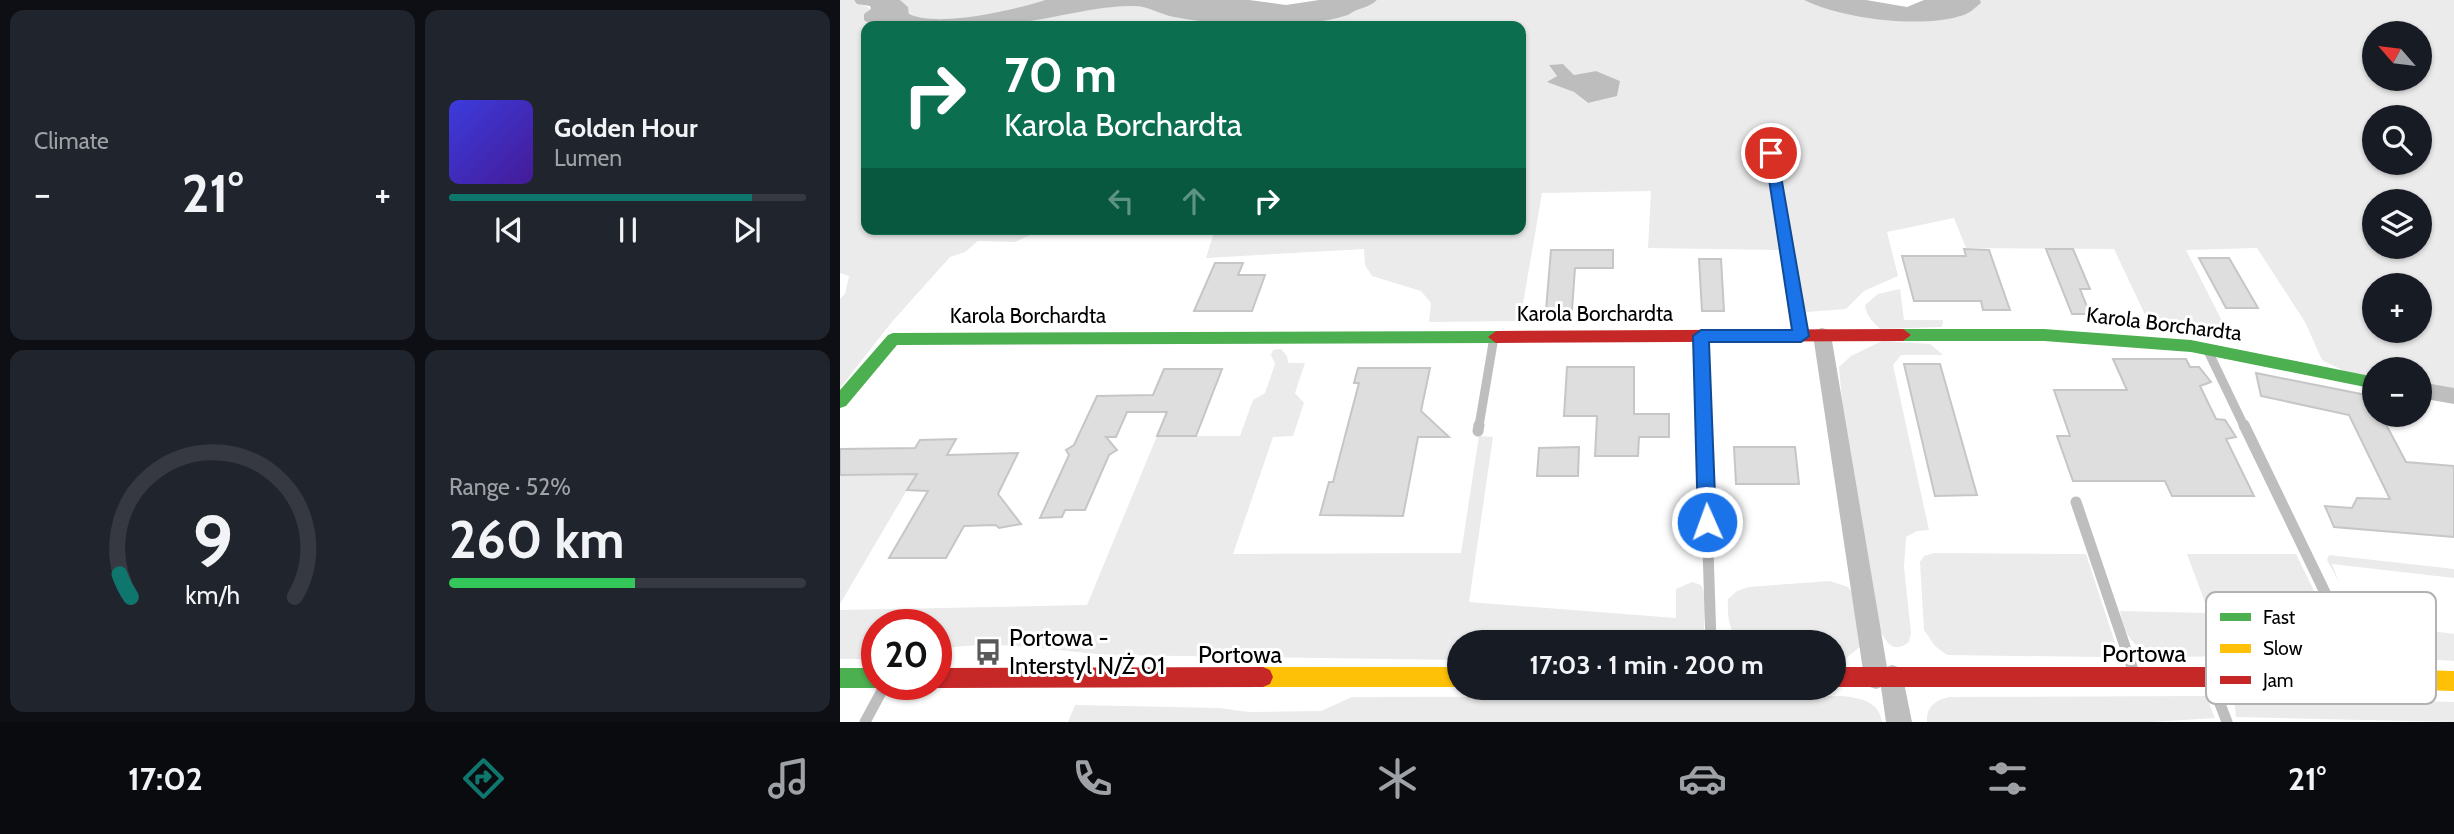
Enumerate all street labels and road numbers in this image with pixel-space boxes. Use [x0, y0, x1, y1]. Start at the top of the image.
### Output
street label: Karola Borchardta [1517, 301, 1673, 326]
street label: Karola Borchardta [2085, 302, 2243, 345]
street label: Karola Borchardta [950, 303, 1106, 328]
street label: Portowa [2102, 639, 2187, 668]
street label: Portowa [1198, 640, 1283, 669]

